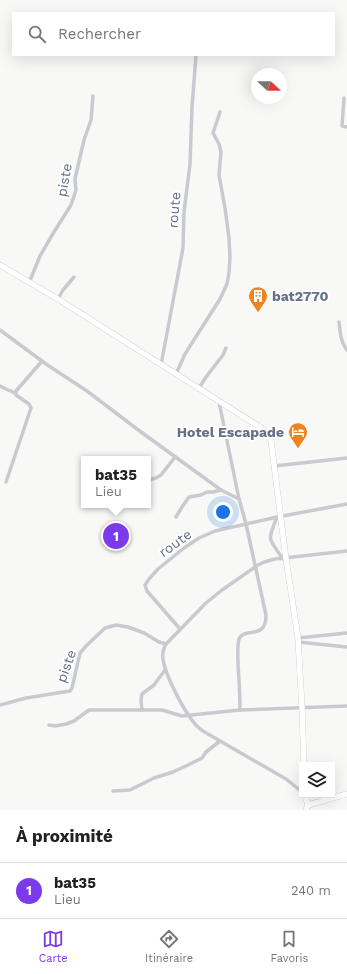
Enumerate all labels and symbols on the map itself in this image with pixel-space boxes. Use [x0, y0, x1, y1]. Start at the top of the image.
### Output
north arrow [251, 68, 287, 104]
street label: piste [53, 162, 75, 198]
street label: route [164, 191, 184, 229]
building icon: bat2770 [247, 285, 269, 313]
place label: bat2770 [272, 288, 328, 304]
hotel icon: Hotel Escapade [287, 421, 309, 449]
place label: Hotel Escapade [177, 424, 284, 440]
your location [213, 502, 233, 522]
pin: 1 [103, 521, 129, 551]
street label: route [156, 526, 194, 560]
street label: piste [53, 647, 79, 685]

